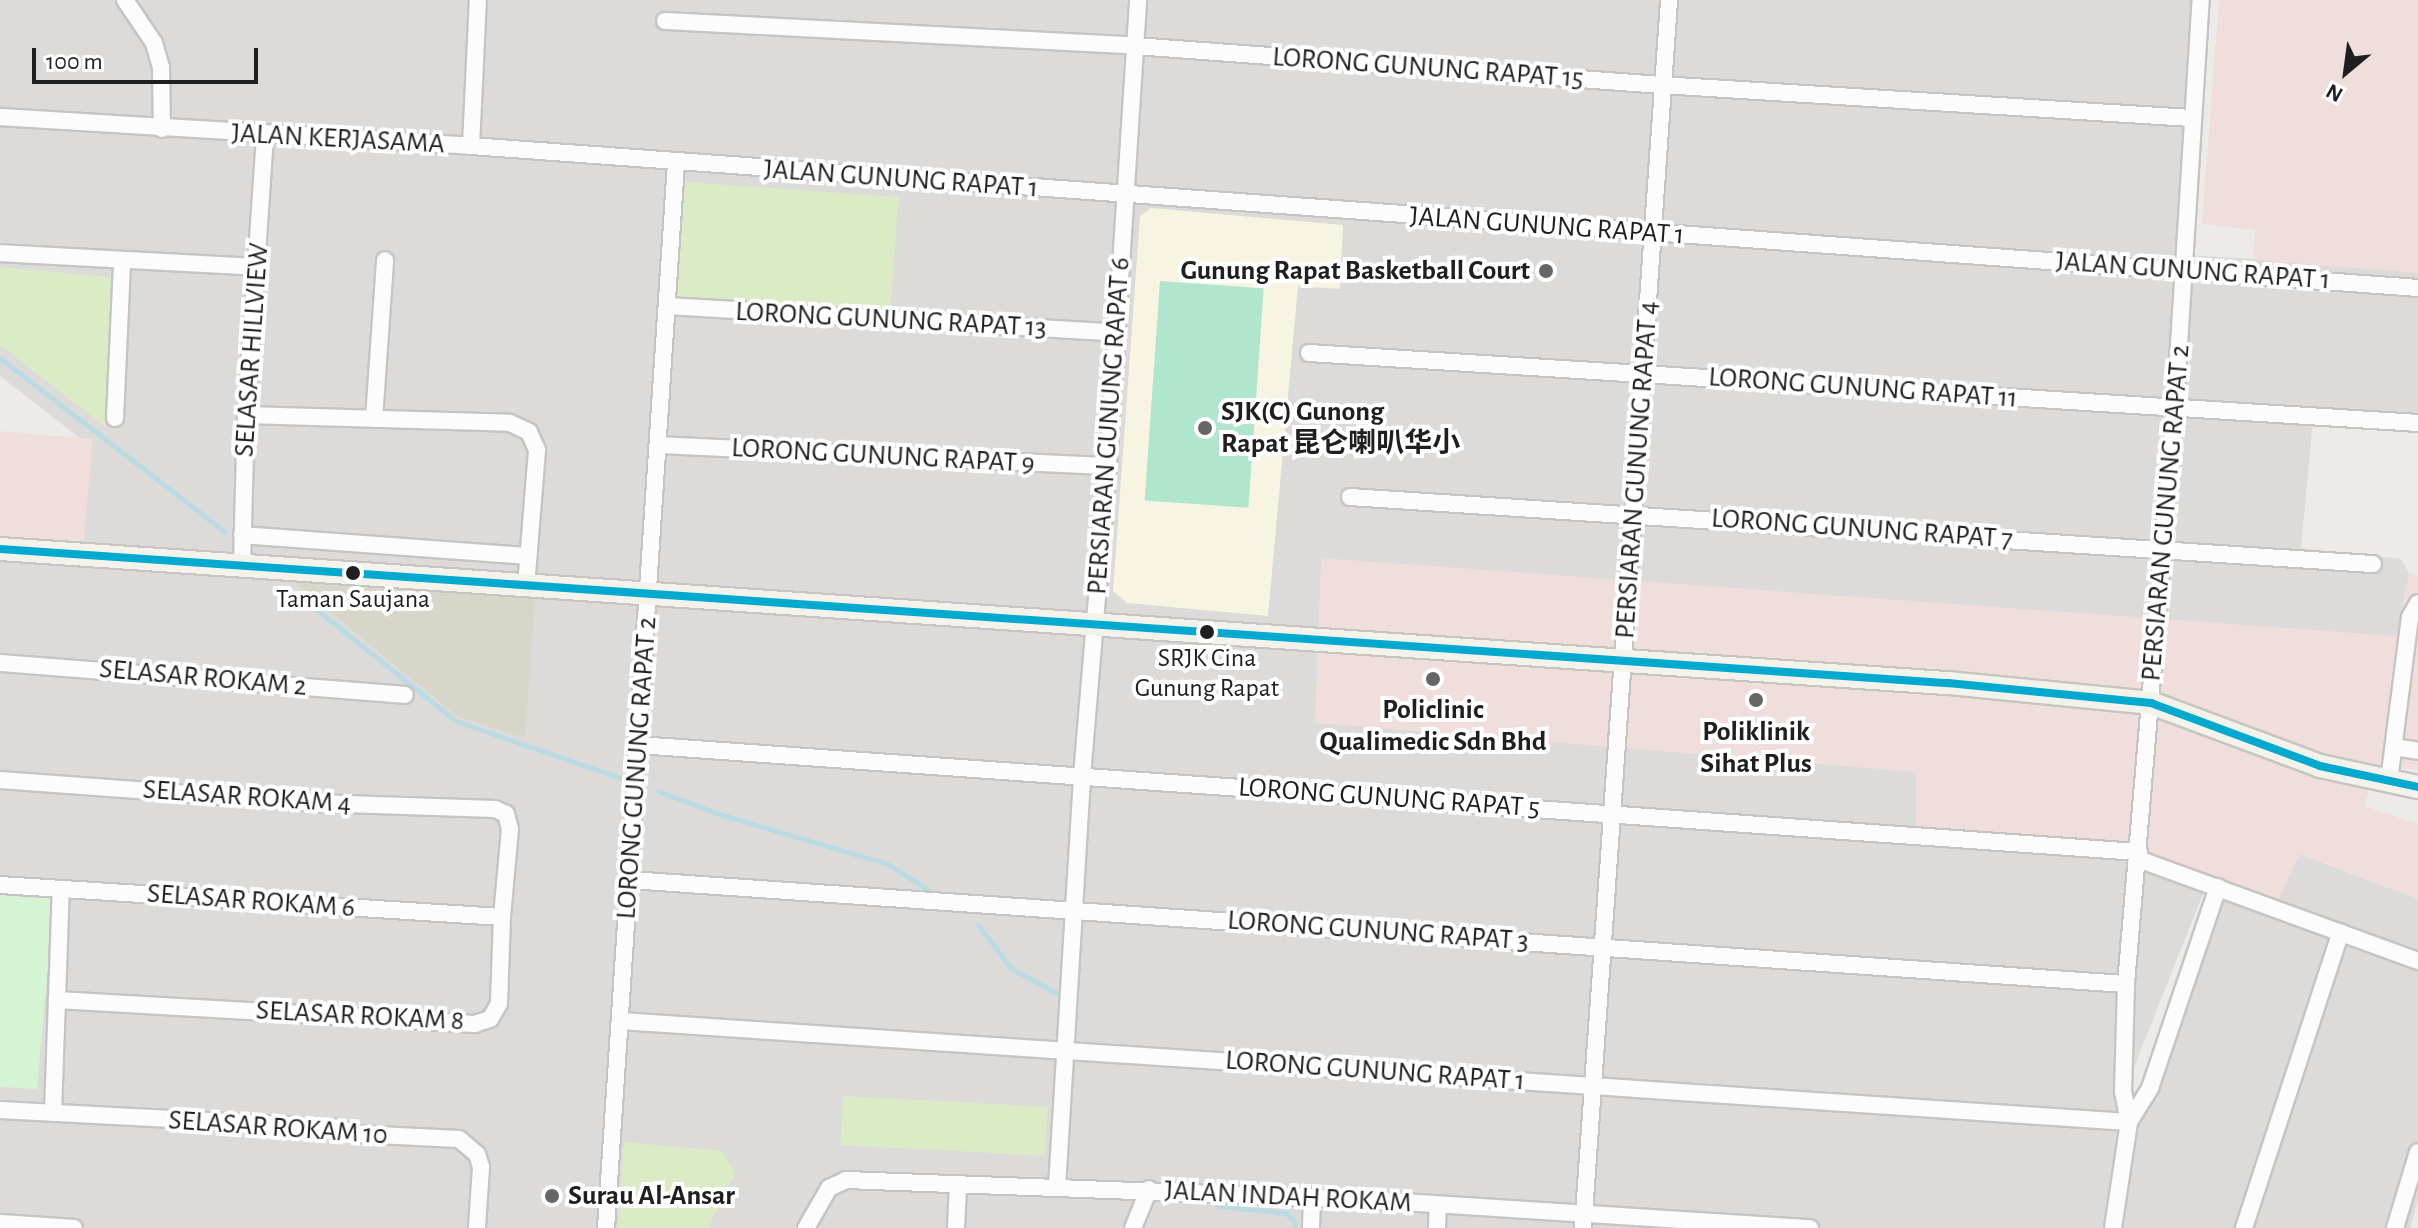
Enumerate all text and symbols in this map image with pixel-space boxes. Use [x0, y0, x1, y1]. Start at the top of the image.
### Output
scale bar [36, 32, 262, 82]
north arrow [2306, 32, 2386, 112]
street label: LORONG GUNUNG RAPAT 15 [1271, 40, 1585, 96]
text: 100 m [46, 50, 103, 74]
text: N [2322, 80, 2346, 106]
street label: JALAN KERJASAMA [231, 117, 445, 161]
street label: JALAN GUNUNG RAPAT 1 [763, 153, 1039, 205]
street label: JALAN GUNUNG RAPAT 1 [1409, 200, 1685, 252]
street label: SELASAR HILLVIEW [228, 242, 276, 458]
street label: JALAN GUNUNG RAPAT 1 [2055, 245, 2331, 297]
place label: Gunung Rapat Basketball Court [1180, 254, 1530, 288]
street label: PERSIARAN GUNUNG RAPAT 6 [1080, 256, 1138, 596]
marker: Gunung Rapat Basketball Court [1537, 262, 1555, 280]
street label: LORONG GUNUNG RAPAT 13 [735, 295, 1047, 345]
street label: PERSIARAN GUNUNG RAPAT 4 [1608, 300, 1666, 640]
street label: PERSIARAN GUNUNG RAPAT 2 [2135, 343, 2197, 683]
street label: LORONG GUNUNG RAPAT 11 [1707, 360, 2019, 416]
place label: SJK(C) Gunong Rapat 昆仑喇叭华小 [1221, 395, 1460, 461]
marker: SJK(C) Gunong Rapat 昆仑喇叭华小 [1196, 419, 1214, 437]
street label: LORONG GUNUNG RAPAT 9 [731, 431, 1035, 481]
street label: LORONG GUNUNG RAPAT 7 [1710, 502, 2014, 556]
marker: Taman Saujana [345, 565, 361, 581]
place label: Taman Saujana [276, 584, 430, 616]
street label: LORONG GUNUNG RAPAT 2 [610, 616, 664, 920]
marker: SRJK Cina Gunung Rapat [1199, 624, 1215, 640]
place label: SRJK Cina Gunung Rapat [1135, 643, 1279, 704]
street label: SELASAR ROKAM 2 [98, 652, 308, 704]
marker: Policlinic Qualimedic Sdn Bhd [1422, 668, 1444, 690]
marker: Poliklinik Sihat Plus [1745, 689, 1767, 711]
place label: Policlinic Qualimedic Sdn Bhd [1320, 693, 1546, 759]
place label: Poliklinik Sihat Plus [1700, 715, 1812, 781]
street label: LORONG GUNUNG RAPAT 5 [1237, 771, 1541, 825]
street label: SELASAR ROKAM 4 [142, 773, 352, 821]
street label: SELASAR ROKAM 6 [146, 877, 356, 925]
street label: LORONG GUNUNG RAPAT 3 [1226, 904, 1530, 958]
street label: SELASAR ROKAM 8 [255, 994, 465, 1038]
street label: LORONG GUNUNG RAPAT 1 [1224, 1044, 1526, 1098]
street label: SELASAR ROKAM 10 [167, 1104, 389, 1152]
street label: JALAN INDAH ROKAM [1164, 1174, 1412, 1220]
place label: Surau Al-Ansar [568, 1179, 735, 1213]
marker: Surau Al-Ansar [543, 1187, 561, 1205]

